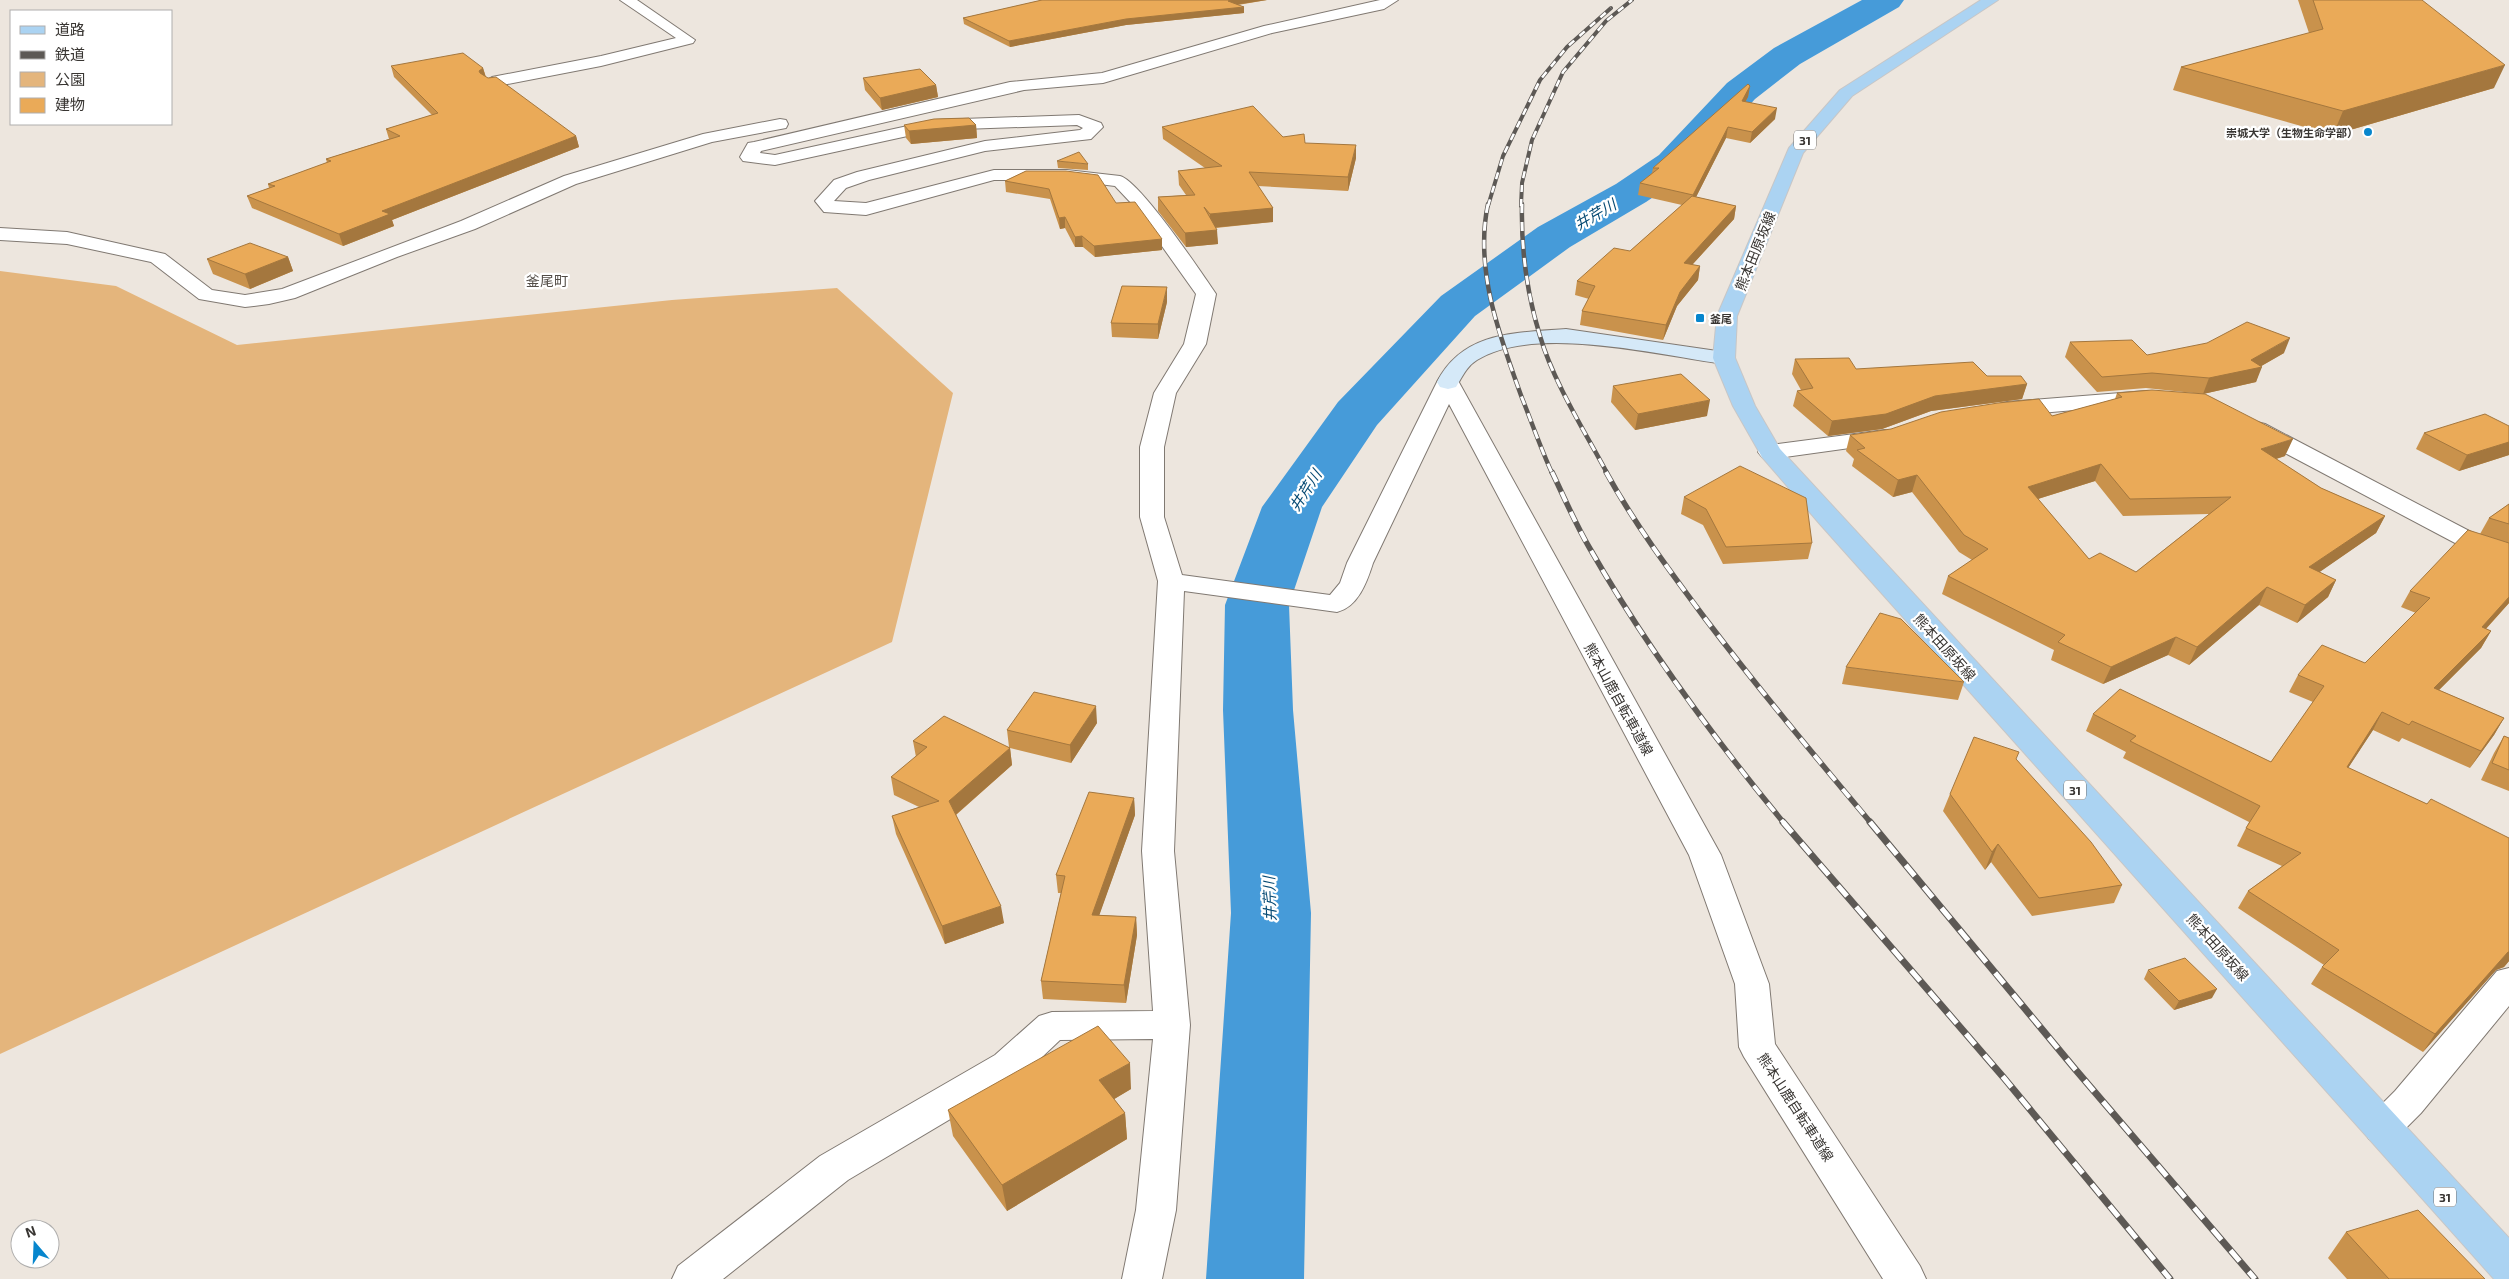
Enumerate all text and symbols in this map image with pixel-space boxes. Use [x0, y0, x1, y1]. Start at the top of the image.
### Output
legend [10, 10, 172, 125]
text: 道路 [55, 20, 85, 38]
text: 鉄道 [55, 45, 85, 63]
text: 公園 [55, 70, 85, 88]
text: 建物 [55, 95, 85, 113]
place label: 崇城大学（生物生命学部） [2226, 126, 2358, 139]
marker: 崇城大学（生物生命学部） [2362, 126, 2374, 138]
road number: 31 [1794, 130, 1816, 150]
water label: 井芹川 [1571, 194, 1621, 233]
street label: 熊本田原坂線 [1731, 209, 1779, 293]
district label: 釜尾町 [526, 272, 568, 289]
marker: 釜尾 [1694, 312, 1706, 324]
place label: 釜尾 [1710, 312, 1732, 325]
water label: 井芹川 [1285, 465, 1326, 514]
street label: 熊本田原坂線 [1911, 610, 1979, 684]
street label: 熊本山鹿自転車道線 [1581, 640, 1657, 758]
road number: 31 [2064, 780, 2086, 800]
water label: 井芹川 [1259, 874, 1279, 922]
street label: 熊本田原坂線 [2184, 910, 2252, 984]
street label: 熊本山鹿自転車道線 [1755, 1050, 1837, 1164]
road number: 31 [2434, 1188, 2456, 1206]
north arrow [10, 1219, 60, 1269]
text: N [23, 1222, 38, 1241]

